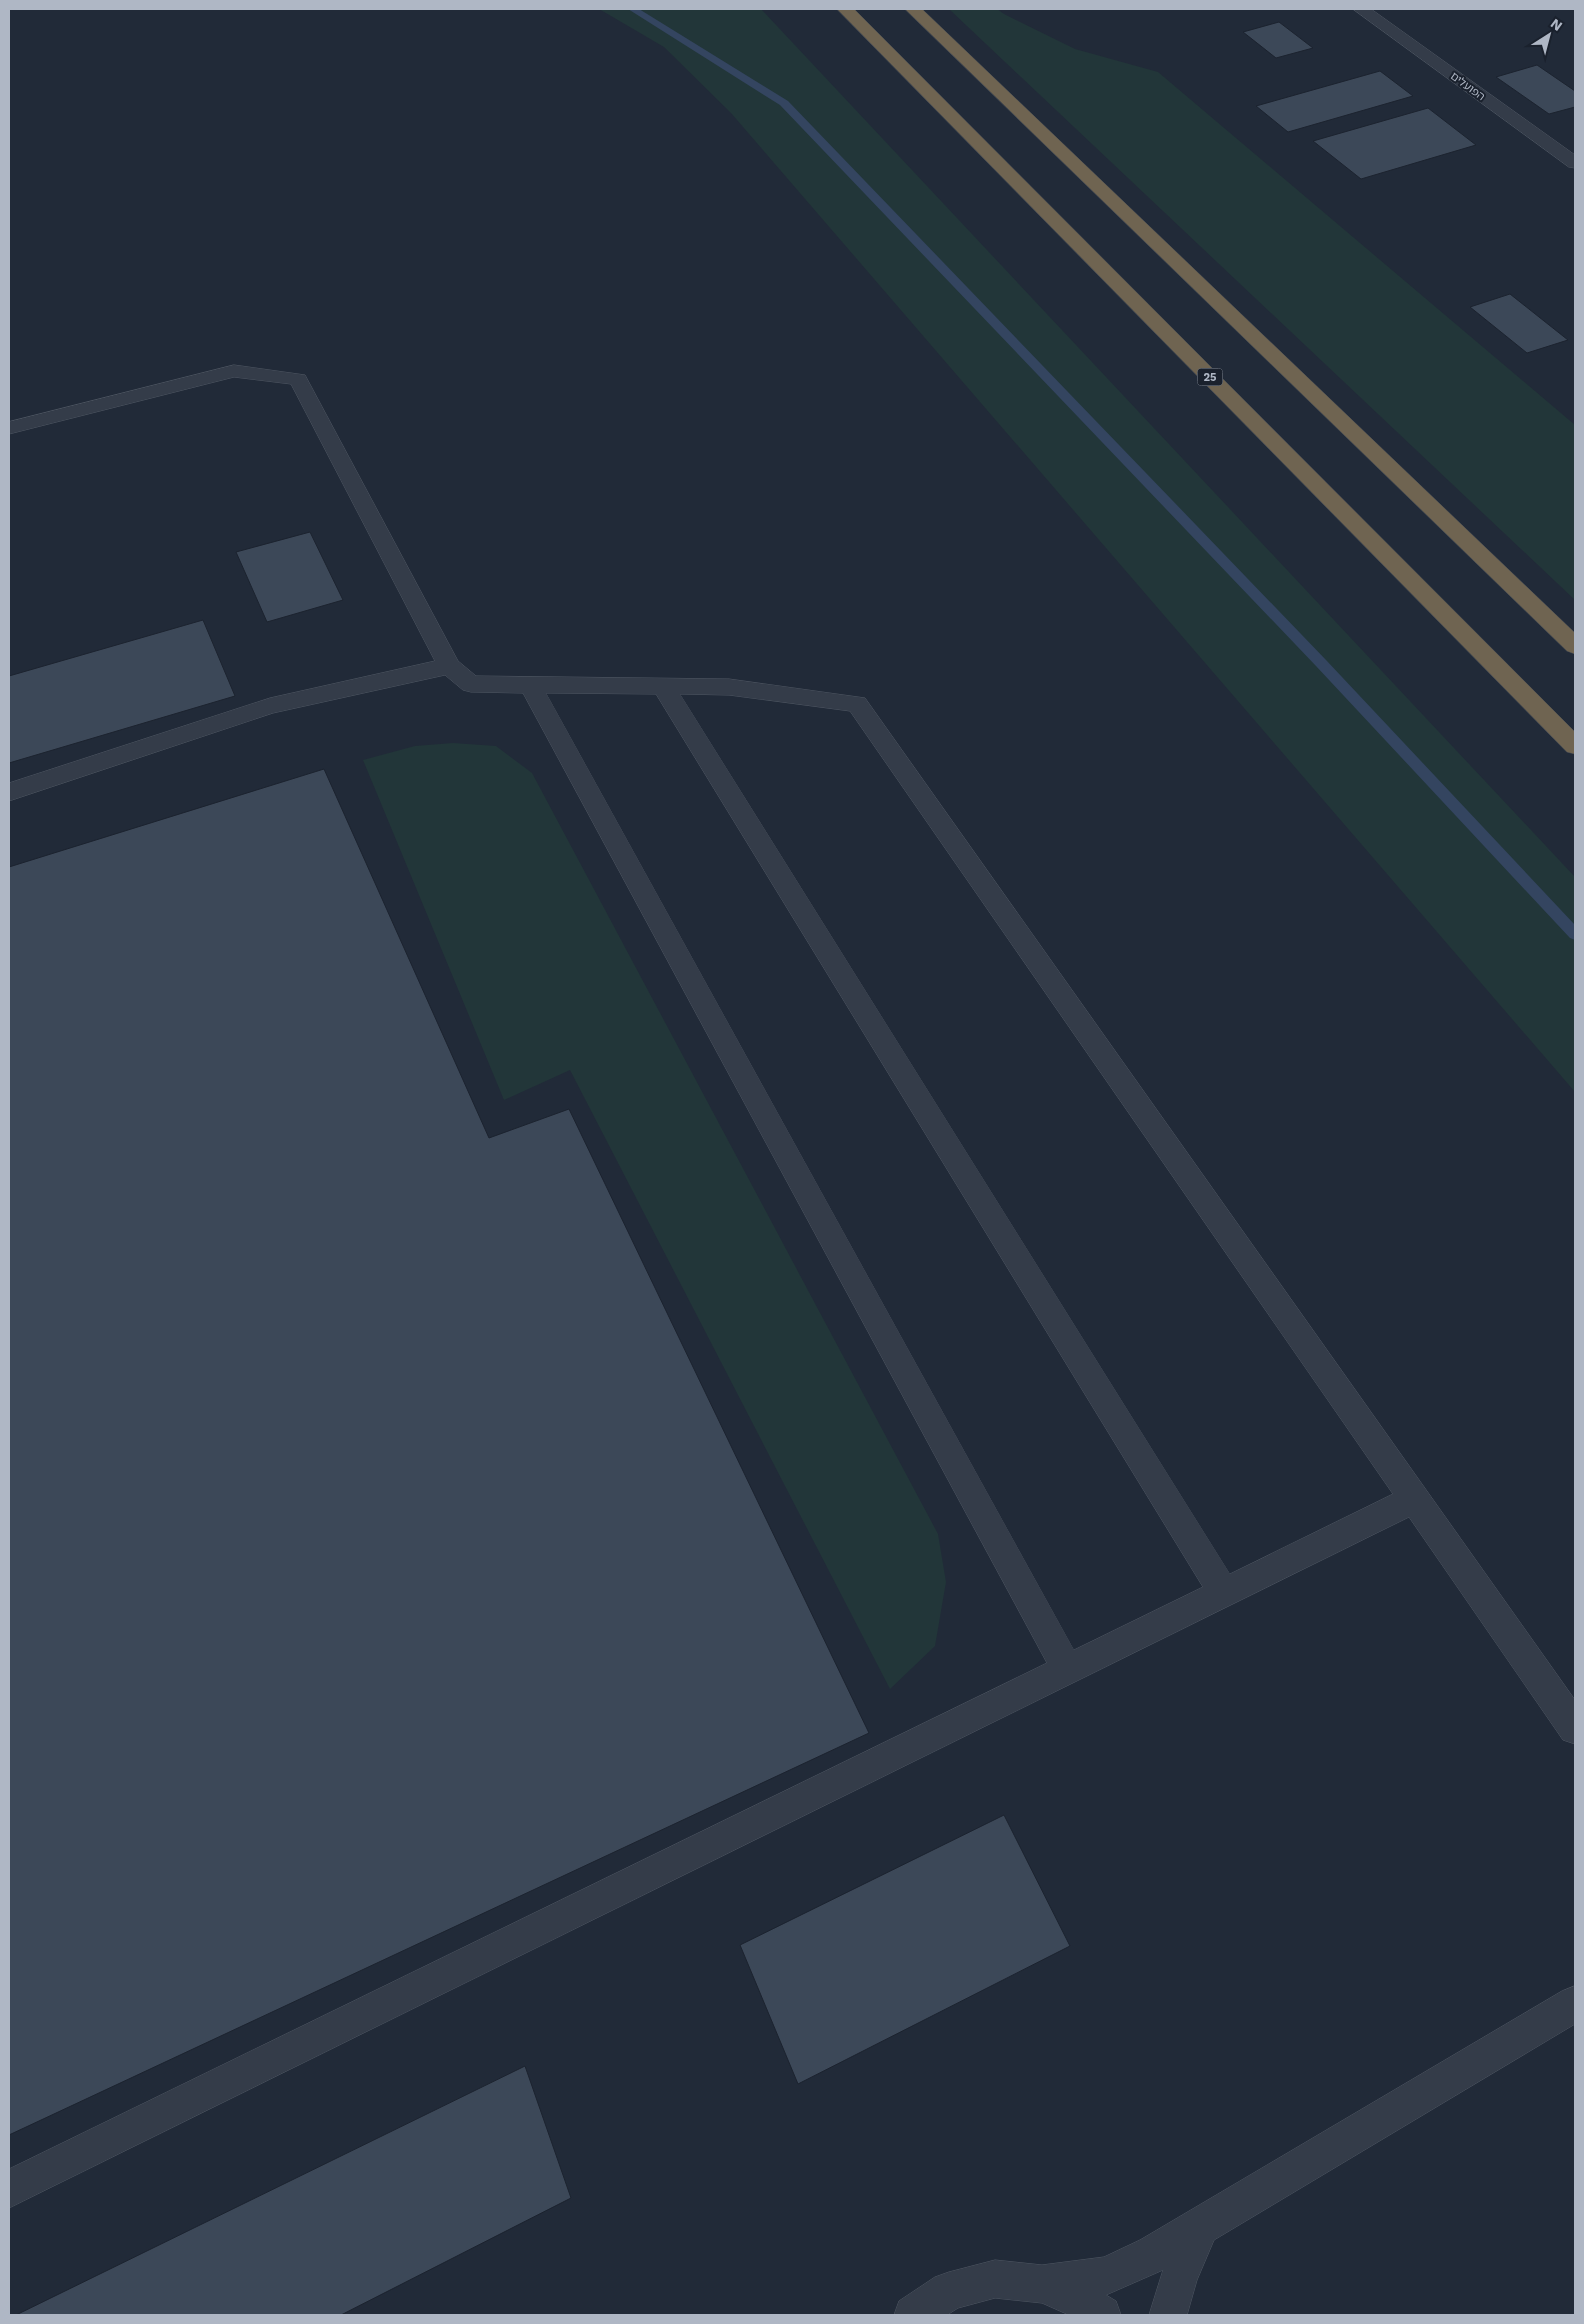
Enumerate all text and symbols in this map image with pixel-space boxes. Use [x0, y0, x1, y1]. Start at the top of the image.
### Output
north arrow [1524, 10, 1574, 60]
text: N [1548, 15, 1566, 34]
street label: הפועלים [1448, 70, 1488, 103]
road number: 25 [1198, 368, 1222, 386]

